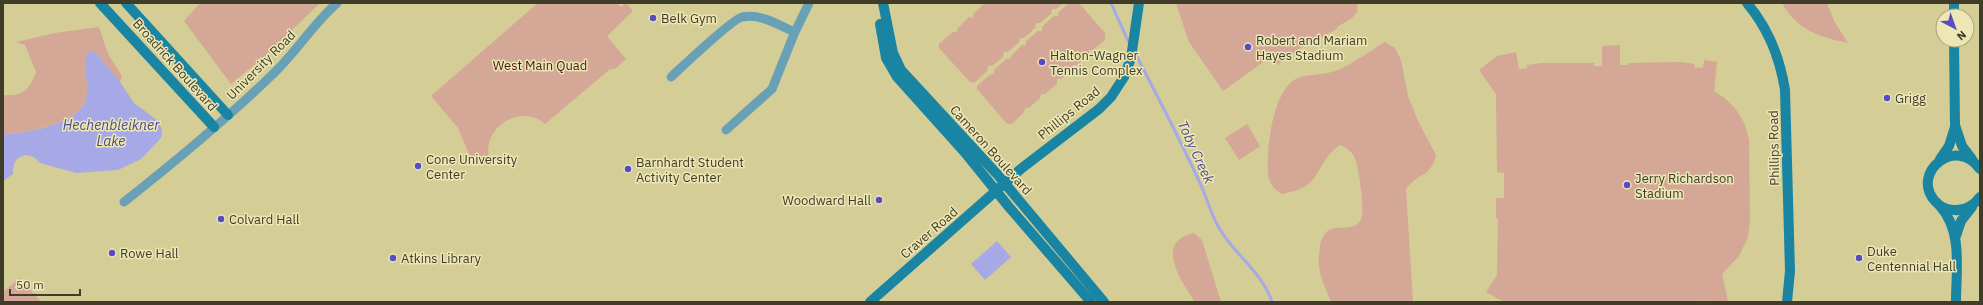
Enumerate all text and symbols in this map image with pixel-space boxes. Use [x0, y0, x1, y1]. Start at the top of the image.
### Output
north arrow [1935, 8, 1975, 48]
place label: Belk Gym [661, 10, 717, 27]
marker: Belk Gym [648, 13, 658, 23]
street label: Broadrick Boulevard [129, 15, 221, 115]
street label: University Road [223, 27, 299, 103]
text: N [1954, 28, 1969, 43]
place label: Robert and Mariam Hayes Stadium [1256, 32, 1367, 64]
marker: Robert and Mariam Hayes Stadium [1243, 42, 1253, 52]
place label: Halton-Wagner Tennis Complex [1050, 47, 1143, 79]
park label: West Main Quad [493, 57, 587, 74]
marker: Halton-Wagner Tennis Complex [1037, 57, 1047, 67]
street label: Phillips Road [1034, 83, 1104, 143]
place label: Grigg [1895, 90, 1926, 107]
marker: Grigg [1882, 93, 1892, 103]
street label: Cameron Boulevard [946, 102, 1036, 198]
street label: Phillips Road [1765, 110, 1783, 186]
water label: Hechenbleikner Lake [63, 116, 160, 150]
water label: Toby Creek [1174, 118, 1219, 187]
place label: Cone University Center [426, 151, 518, 183]
place label: Barnhardt Student Activity Center [636, 154, 744, 186]
marker: Cone University Center [413, 161, 423, 171]
marker: Barnhardt Student Activity Center [623, 164, 633, 174]
place label: Jerry Richardson Stadium [1635, 170, 1734, 202]
marker: Jerry Richardson Stadium [1622, 180, 1632, 190]
place label: Woodward Hall [782, 192, 871, 209]
marker: Woodward Hall [874, 195, 884, 205]
street label: Craver Road [897, 203, 961, 263]
place label: Colvard Hall [229, 211, 300, 228]
marker: Colvard Hall [216, 214, 226, 224]
place label: Duke Centennial Hall [1867, 243, 1956, 275]
place label: Rowe Hall [120, 245, 179, 262]
marker: Rowe Hall [107, 248, 117, 258]
place label: Atkins Library [401, 250, 482, 267]
marker: Atkins Library [388, 253, 398, 263]
marker: Duke Centennial Hall [1854, 253, 1864, 263]
scale bar [10, 271, 80, 297]
text: 50 m [16, 277, 44, 292]

